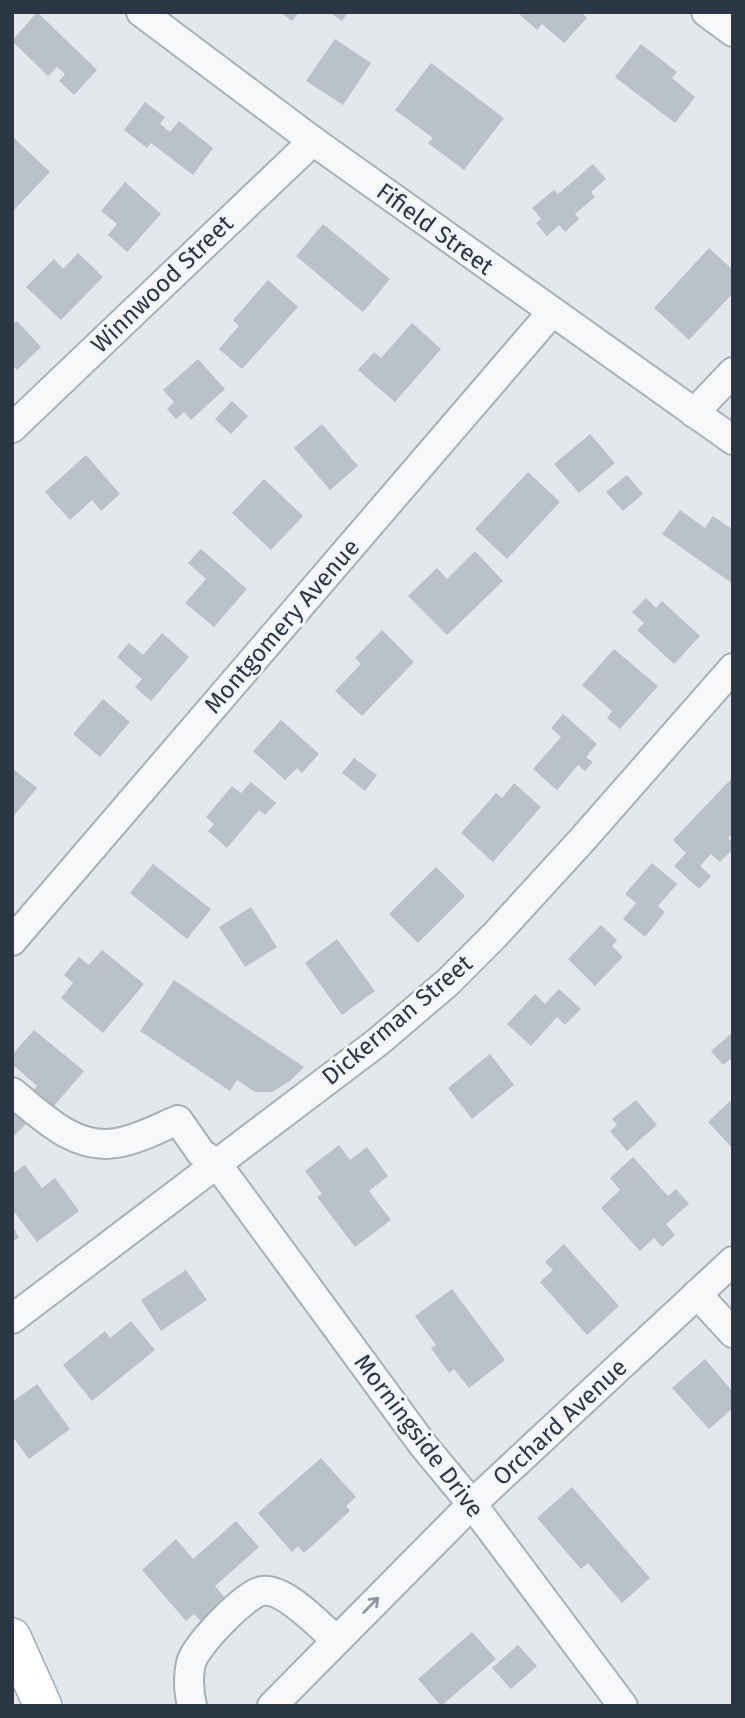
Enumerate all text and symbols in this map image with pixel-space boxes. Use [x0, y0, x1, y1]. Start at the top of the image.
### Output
street label: Fifield Street [371, 177, 499, 281]
street label: Winnwood Street [85, 209, 239, 359]
street label: Montgomery Avenue [199, 533, 365, 719]
street label: Dickerman Street [316, 949, 478, 1091]
street label: Morningside Drive [348, 1349, 490, 1523]
street label: Orchard Avenue [487, 1353, 633, 1491]
one-way arrow [363, 1597, 380, 1614]

